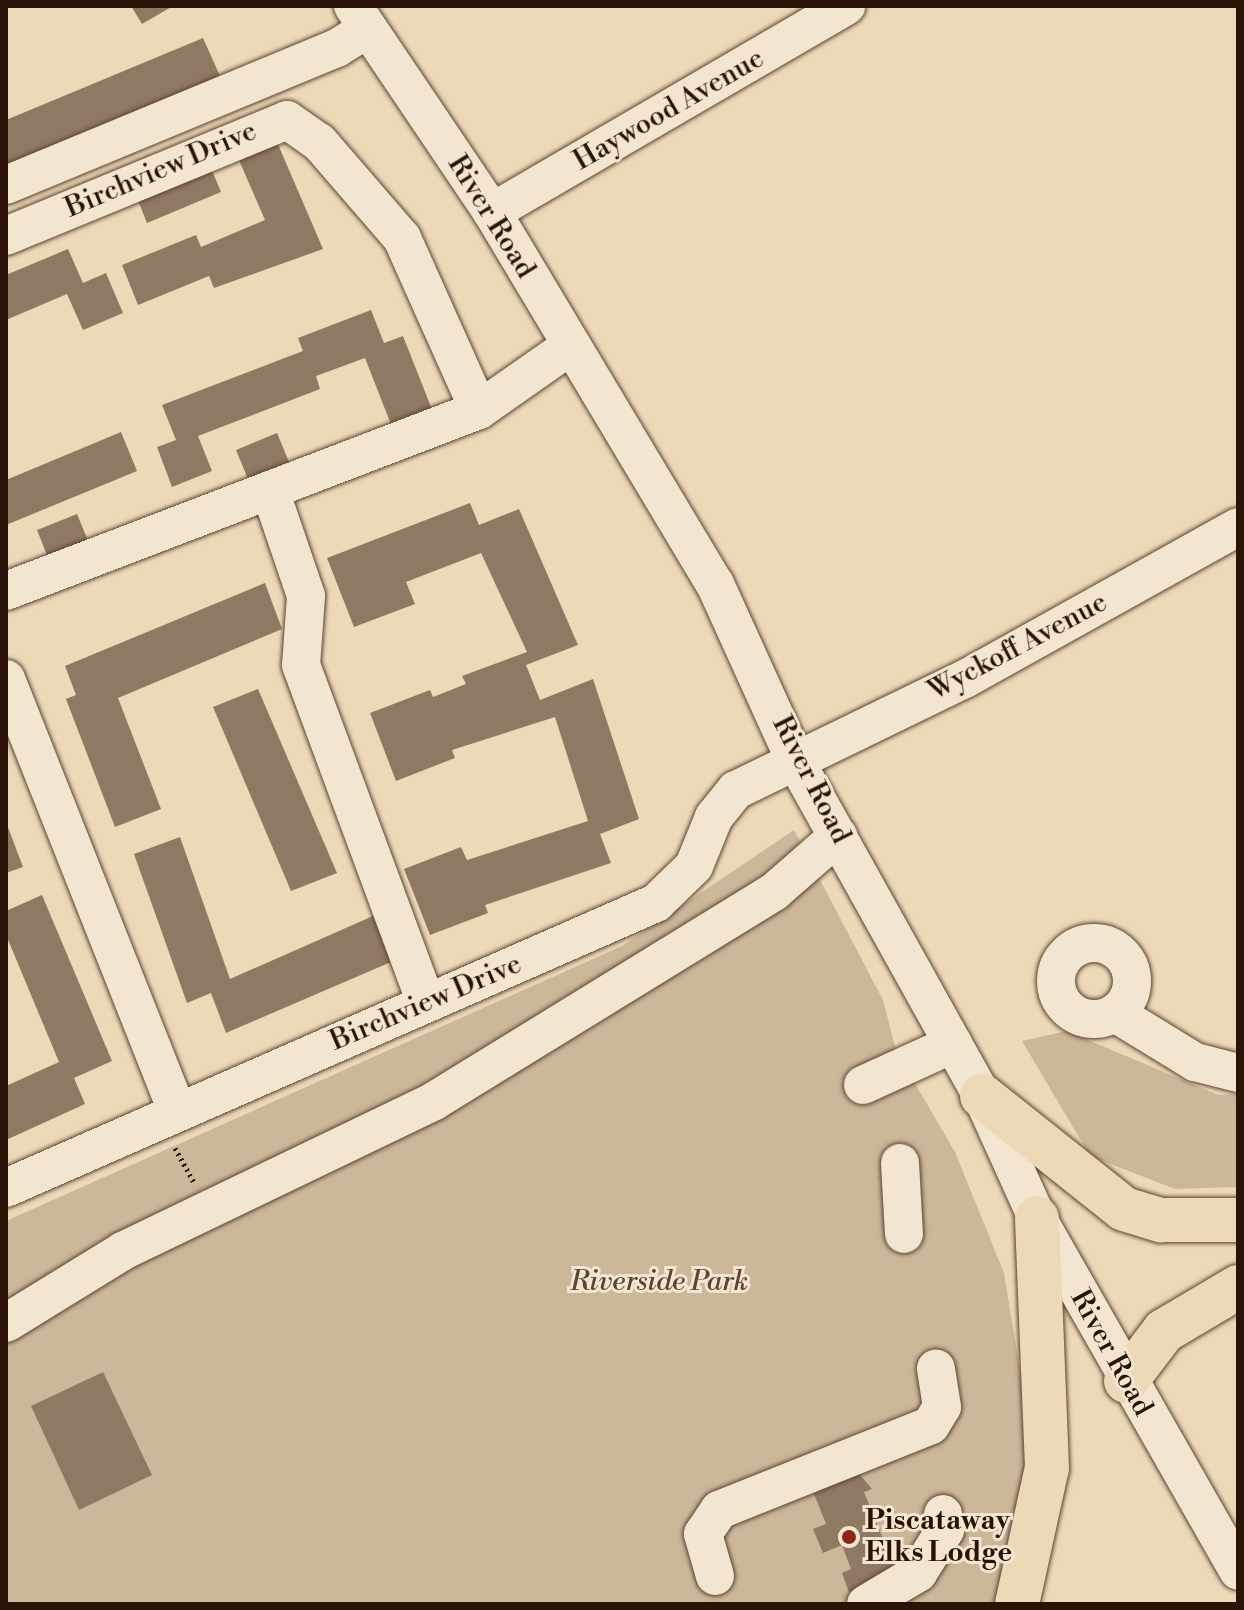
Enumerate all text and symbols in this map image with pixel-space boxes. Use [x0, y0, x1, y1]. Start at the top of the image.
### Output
street label: Haywood Avenue [568, 42, 770, 178]
street label: Birchview Drive [60, 115, 262, 225]
street label: River Road [440, 149, 542, 285]
street label: Wyckoff Avenue [923, 586, 1113, 708]
street label: River Road [764, 710, 858, 850]
street label: Birchview Drive [325, 948, 527, 1058]
park label: Riverside Park [570, 1265, 748, 1299]
street label: River Road [1063, 1284, 1159, 1422]
place label: Piscataway Elks Lodge [865, 1504, 1012, 1570]
marker: Piscataway Elks Lodge [840, 1528, 858, 1546]

